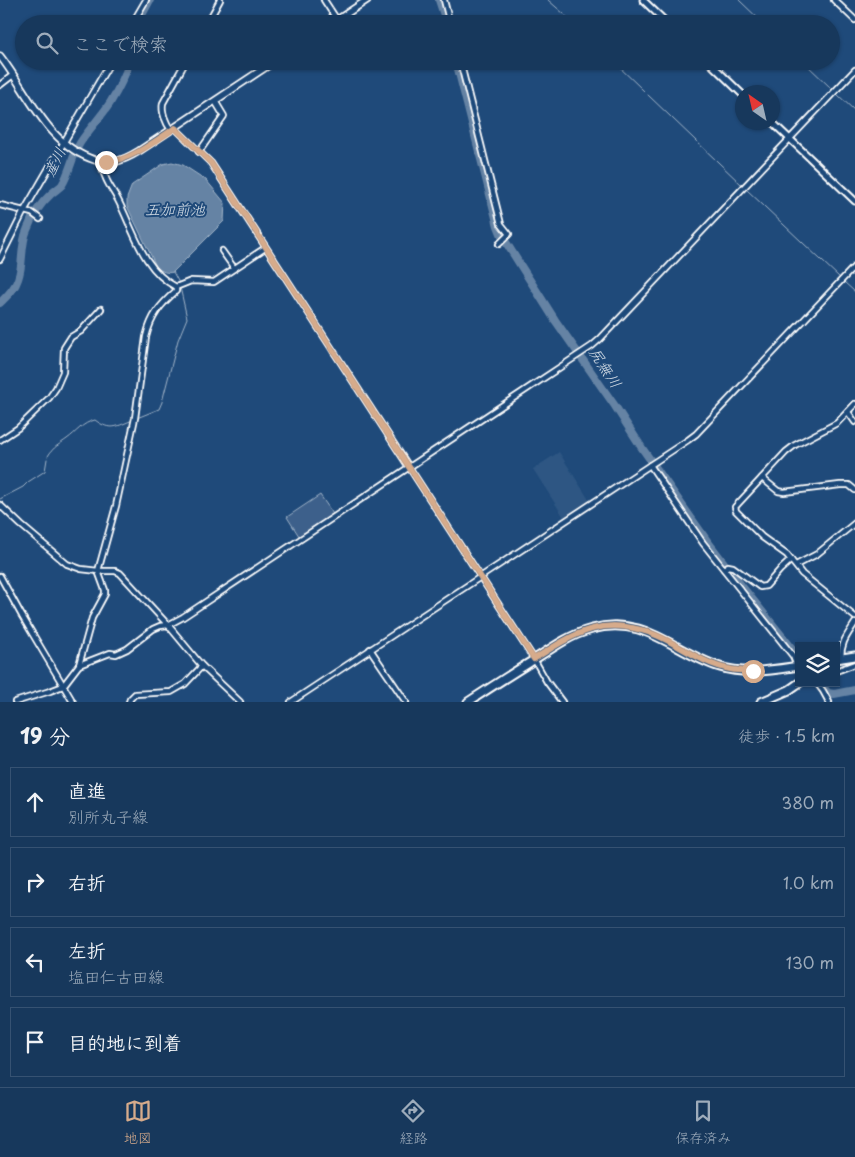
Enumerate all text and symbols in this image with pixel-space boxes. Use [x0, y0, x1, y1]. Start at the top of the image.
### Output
search box [15, 15, 840, 70]
icon: search [33, 29, 61, 57]
text: ここで検索 [73, 29, 168, 57]
north arrow [735, 85, 780, 130]
water label: 産川 [37, 143, 71, 180]
route end [95, 151, 118, 174]
water label: 五加前池 [145, 197, 206, 220]
water label: 尻無川 [584, 342, 628, 392]
map controls [795, 642, 840, 687]
button: layers [795, 642, 840, 687]
route start [742, 660, 765, 683]
text: 19 分 [20, 719, 70, 751]
text: 徒歩 · 1.5 km [738, 723, 835, 747]
text: 直進 [68, 776, 106, 804]
icon: ahead [21, 788, 49, 816]
text: 380 m [782, 790, 834, 814]
text: 別所丸子線 [68, 804, 148, 828]
icon: right [21, 868, 49, 896]
text: 右折 [68, 868, 106, 896]
text: 1.0 km [783, 870, 834, 894]
text: 左折 [68, 936, 106, 964]
icon: left [21, 948, 49, 976]
text: 130 m [786, 950, 834, 974]
text: 塩田仁古田線 [68, 964, 164, 988]
icon: arrive [21, 1028, 49, 1056]
text: 目的地に到着 [68, 1028, 182, 1056]
tab: 地図 [124, 1097, 152, 1148]
tab: 経路 [399, 1097, 427, 1148]
tab: 保存済み [675, 1097, 731, 1148]

